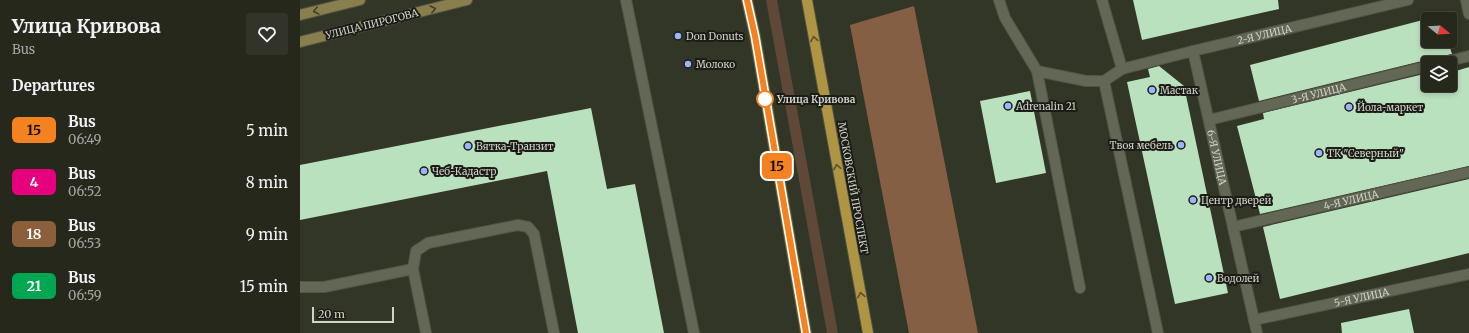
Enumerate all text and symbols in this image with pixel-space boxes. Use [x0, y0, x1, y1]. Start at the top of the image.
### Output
one-way arrow [430, 5, 436, 13]
one-way arrow [313, 6, 320, 14]
street label: УЛИЦА ПИРОГОВА [323, 6, 421, 42]
north arrow [1421, 12, 1457, 48]
map controls [1421, 12, 1457, 92]
button: heart [246, 13, 288, 55]
text: Улица Кривова [12, 14, 161, 38]
street label: 2-Я УЛИЦА [1236, 21, 1294, 47]
place label: Don Donuts [686, 30, 744, 43]
marker: Don Donuts [673, 31, 683, 41]
one-way arrow [810, 36, 819, 42]
text: Bus [12, 41, 35, 58]
button: layers [1421, 56, 1457, 92]
place label: Молоко [696, 58, 735, 71]
marker: Молоко [683, 59, 693, 69]
text: Departures [12, 76, 95, 95]
street label: 3-Я УЛИЦА [1290, 80, 1348, 106]
place label: Мастак [1160, 84, 1199, 97]
marker: Мастак [1147, 85, 1157, 95]
marker: Улица Кривова [756, 90, 774, 108]
place label: Улица Кривова [776, 93, 856, 106]
place label: Adrenalin 21 [1015, 100, 1076, 113]
place label: Йола-маркет [1357, 100, 1423, 114]
marker: Adrenalin 21 [1003, 101, 1013, 111]
marker: Йола-маркет [1344, 102, 1354, 112]
text: Bus [68, 112, 96, 131]
text: 15 [27, 121, 41, 139]
text: 5 min [246, 121, 288, 140]
street label: МОСКОВСКИЙ ПРОСПЕКТ [835, 121, 872, 255]
street label: 6-Я УЛИЦА [1205, 128, 1230, 187]
text: 06:49 [68, 131, 101, 148]
place label: Твоя мебель [1110, 139, 1173, 152]
place label: Вятка-Транзит [476, 140, 554, 153]
marker: Твоя мебель [1176, 140, 1186, 150]
marker: Вятка-Транзит [463, 141, 473, 151]
place label: ТК "Северный" [1327, 147, 1404, 160]
marker: ТК "Северный" [1314, 148, 1324, 158]
line badge: 15 [759, 153, 795, 179]
text: 15 [770, 157, 784, 175]
text: Bus [68, 164, 96, 183]
one-way arrow [834, 164, 842, 170]
place label: Чеб-Кадастр [432, 165, 496, 178]
marker: Чеб-Кадастр [419, 166, 429, 176]
text: 4 [30, 173, 38, 191]
text: 8 min [246, 173, 288, 192]
text: 06:52 [68, 183, 101, 200]
street label: 4-Я УЛИЦА [1322, 187, 1381, 212]
place label: Центр дверей [1201, 194, 1271, 207]
marker: Центр дверей [1188, 195, 1198, 205]
text: Bus [68, 216, 96, 235]
text: 18 [27, 225, 41, 243]
text: 9 min [246, 225, 288, 244]
text: 06:53 [68, 235, 101, 252]
text: Bus [68, 268, 96, 287]
place label: Водолей [1217, 272, 1260, 285]
marker: Водолей [1204, 273, 1214, 283]
text: 21 [27, 277, 41, 295]
text: 15 min [240, 277, 288, 296]
street label: 5-Я УЛИЦА [1333, 285, 1391, 309]
text: 06:59 [68, 287, 102, 304]
one-way arrow [857, 292, 865, 298]
scale bar [312, 305, 394, 324]
text: 20 m [318, 307, 345, 321]

